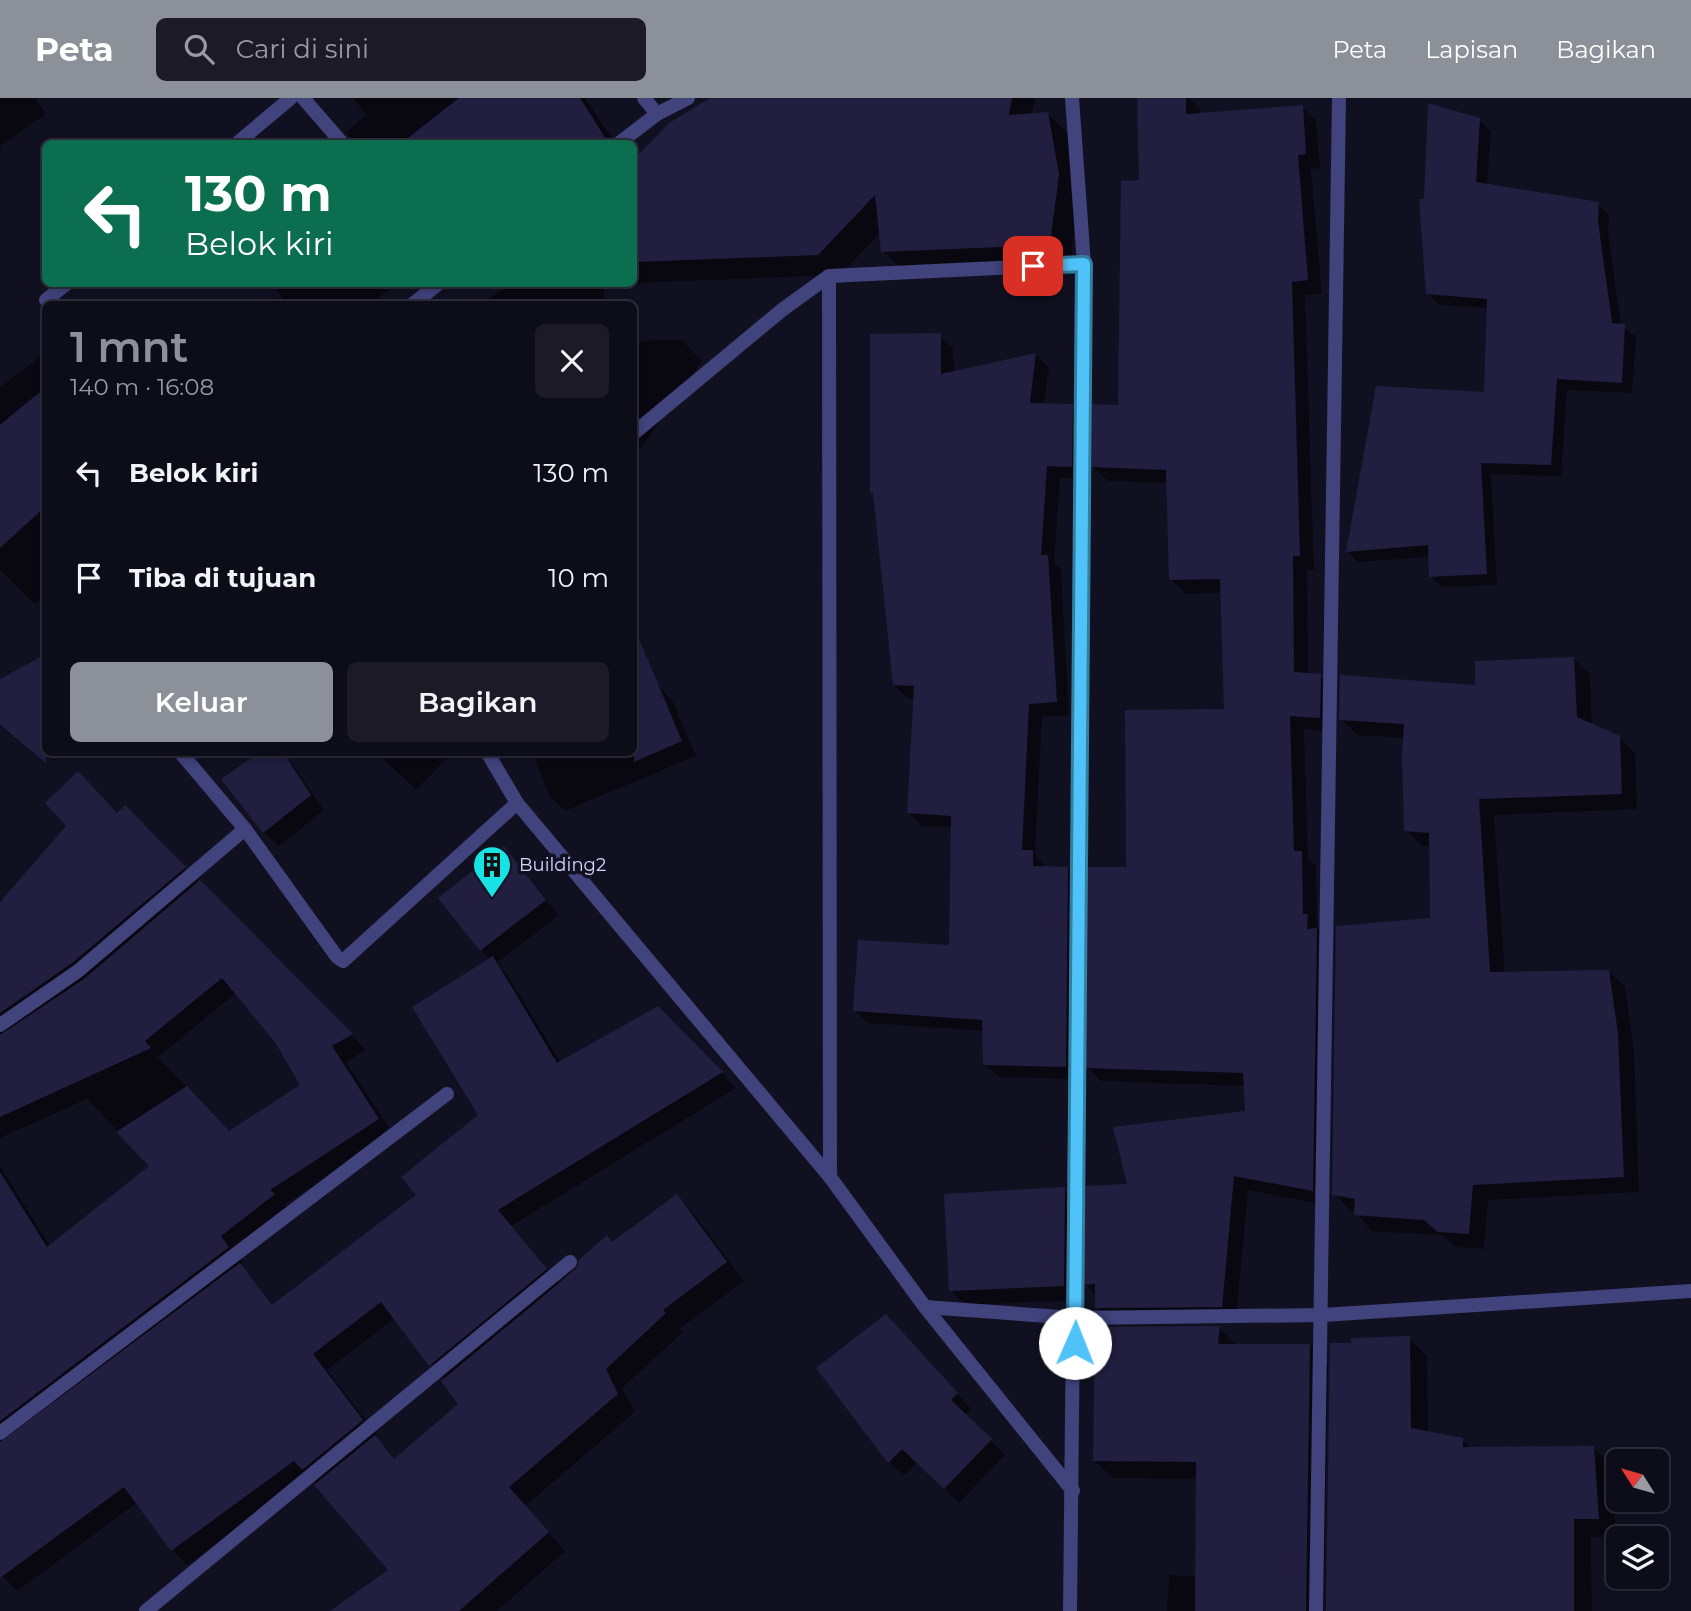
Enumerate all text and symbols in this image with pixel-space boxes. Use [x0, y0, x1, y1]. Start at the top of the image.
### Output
search box [156, 18, 646, 81]
text: Peta [35, 29, 114, 69]
icon: search [180, 30, 218, 68]
text: Cari di sini [236, 33, 369, 65]
text: Peta [1332, 35, 1387, 64]
text: Lapisan [1425, 35, 1518, 64]
text: Bagikan [1556, 35, 1656, 64]
text: 130 m [185, 164, 332, 223]
icon: left [70, 168, 161, 259]
text: Belok kiri [185, 224, 334, 263]
pin [1003, 236, 1063, 296]
icon: arrive [1014, 247, 1052, 285]
text: 1 mnt [70, 321, 188, 373]
button: close [535, 324, 609, 398]
text: 140 m · 16:08 [70, 373, 214, 401]
icon: left [70, 454, 108, 492]
text: Belok kiri [129, 457, 258, 489]
text: 130 m [533, 457, 609, 489]
icon: arrive [70, 559, 108, 597]
text: Tiba di tujuan [129, 562, 316, 594]
text: 10 m [548, 562, 609, 594]
button: Keluar [70, 662, 333, 742]
button: Bagikan [347, 662, 609, 742]
building icon: Building2 [471, 844, 513, 899]
place label: Building2 [519, 854, 606, 876]
position arrow [1038, 1306, 1112, 1380]
north arrow [1606, 1449, 1670, 1512]
map controls [1606, 1449, 1669, 1589]
button: layers [1606, 1526, 1669, 1589]

